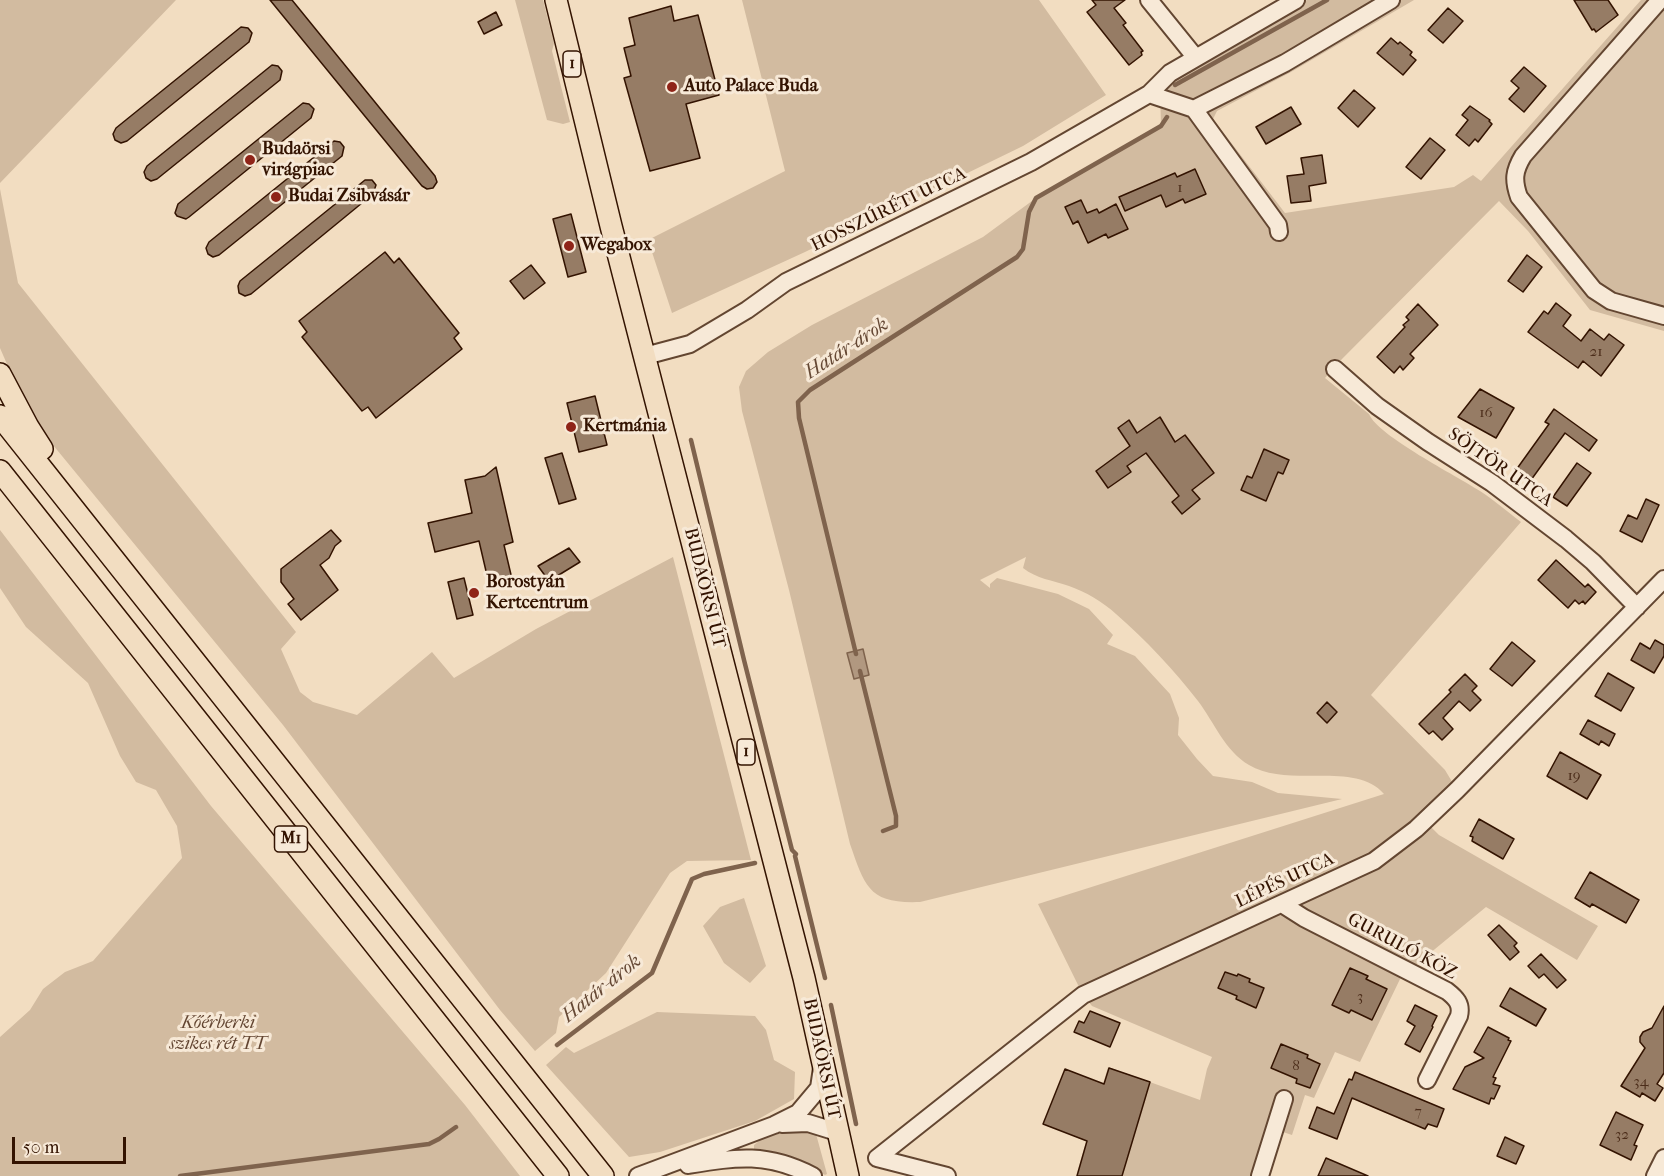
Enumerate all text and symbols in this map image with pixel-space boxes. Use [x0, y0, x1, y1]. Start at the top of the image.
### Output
road number: 1 [563, 51, 581, 77]
place label: Auto Palace Buda [684, 76, 818, 98]
marker: Auto Palace Buda [665, 80, 679, 94]
place label: Budaörsi virágpiac [262, 139, 334, 182]
marker: Budaörsi virágpiac [243, 153, 257, 167]
street label: HOSSZÚRÉTI UTCA [808, 163, 970, 257]
house number: 1 [1177, 179, 1183, 197]
place label: Budai Zsibvásár [288, 186, 410, 208]
marker: Budai Zsibvásár [269, 190, 283, 204]
place label: Wegabox [581, 235, 652, 257]
marker: Wegabox [562, 239, 576, 253]
water label: Határ-árok [801, 313, 893, 385]
house number: 21 [1589, 343, 1603, 361]
house number: 16 [1479, 404, 1493, 422]
place label: Kertmánia [583, 416, 666, 438]
marker: Kertmánia [564, 420, 578, 434]
street label: SÖJTÖR UTCA [1443, 424, 1557, 512]
street label: BUDAÖRSI ÚT [679, 526, 729, 650]
place label: Borostyán Kertcentrum [486, 572, 588, 614]
marker: Borostyán Kertcentrum [467, 586, 481, 600]
road number: 1 [737, 739, 755, 765]
house number: 19 [1567, 767, 1581, 785]
road number: M1 [274, 826, 308, 852]
street label: LÉPÉS UTCA [1232, 849, 1338, 913]
street label: GURULÓ KÖZ [1344, 909, 1460, 985]
water label: Határ-árok [557, 950, 647, 1028]
house number: 3 [1357, 988, 1363, 1006]
street label: BUDAÖRSI ÚT [798, 996, 844, 1122]
park label: Kőérberki szikes rét TT [169, 1013, 267, 1056]
house number: 8 [1292, 1057, 1300, 1075]
house number: 34 [1633, 1073, 1649, 1091]
house number: 7 [1414, 1103, 1422, 1121]
scale bar [15, 1125, 129, 1163]
house number: 32 [1615, 1126, 1629, 1144]
text: 50 m [23, 1137, 59, 1158]

